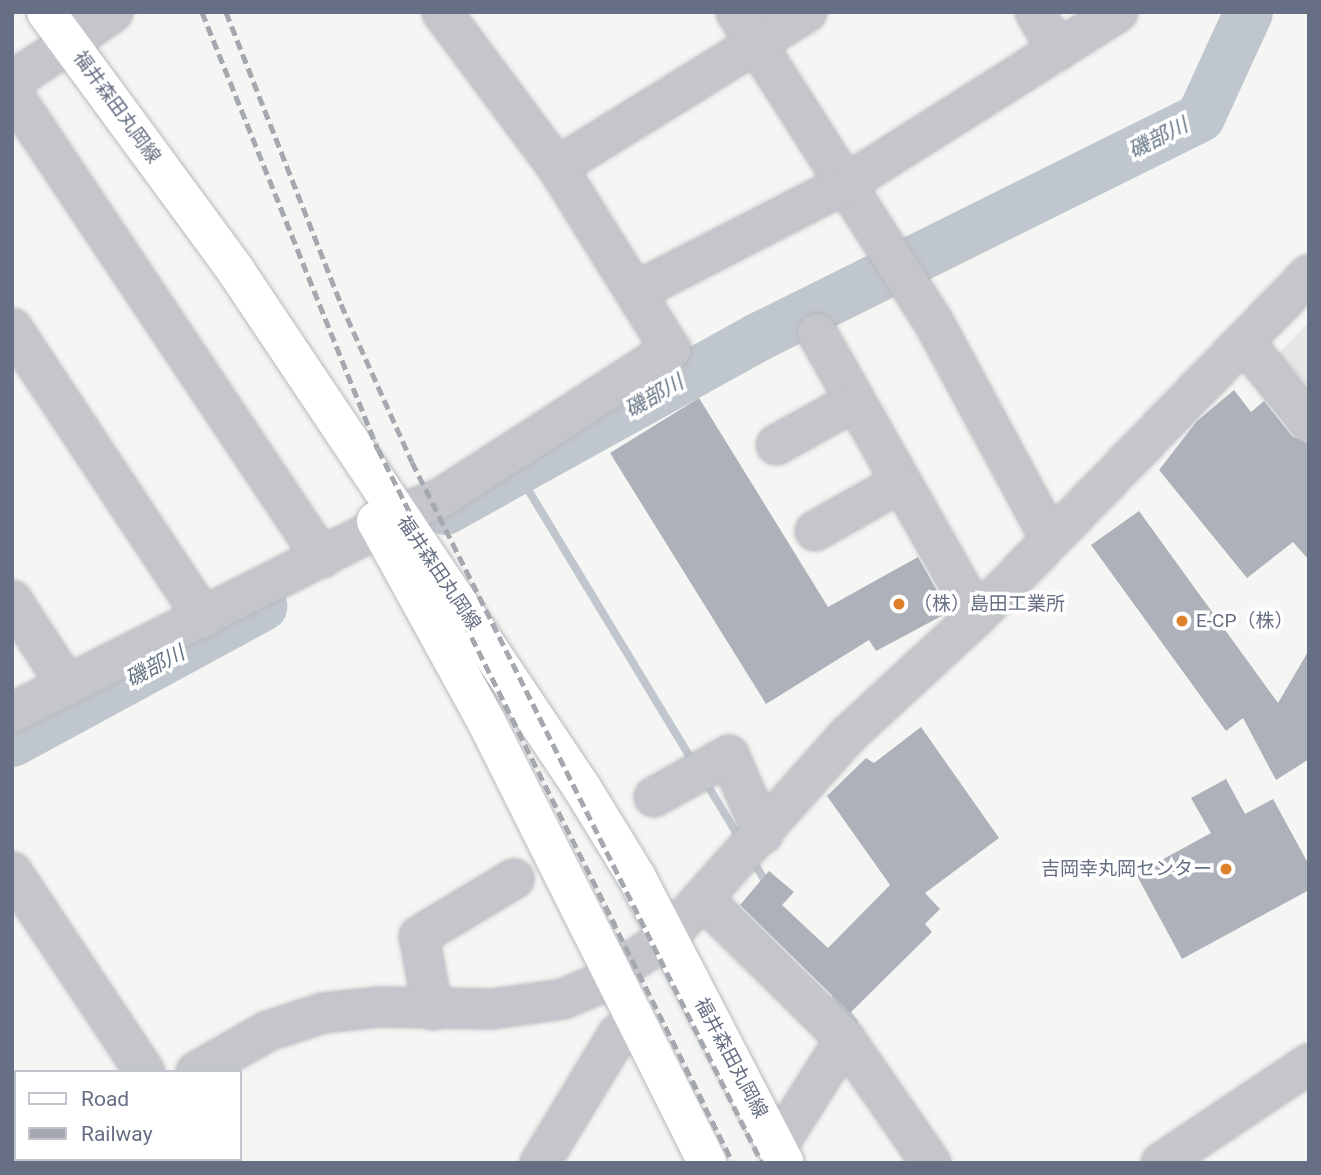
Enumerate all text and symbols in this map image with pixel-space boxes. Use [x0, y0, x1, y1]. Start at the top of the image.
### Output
street label: 福井森田丸岡線 [69, 46, 165, 168]
water label: 磯部川 [1124, 112, 1192, 164]
water label: 磯部川 [620, 369, 688, 423]
street label: 福井森田丸岡線 [392, 511, 486, 635]
place label: （株）島田工業所 [913, 593, 1065, 615]
marker: （株）島田工業所 [891, 596, 907, 612]
place label: E-CP（株） [1196, 610, 1293, 632]
marker: E-CP（株） [1174, 613, 1190, 629]
water label: 磯部川 [121, 640, 189, 692]
place label: 吉岡幸丸岡センター [1041, 858, 1212, 880]
marker: 吉岡幸丸岡センター [1218, 861, 1234, 877]
street label: 福井森田丸岡線 [690, 994, 772, 1122]
legend [14, 1070, 242, 1161]
text: Road [81, 1087, 129, 1111]
text: Railway [81, 1122, 153, 1146]

